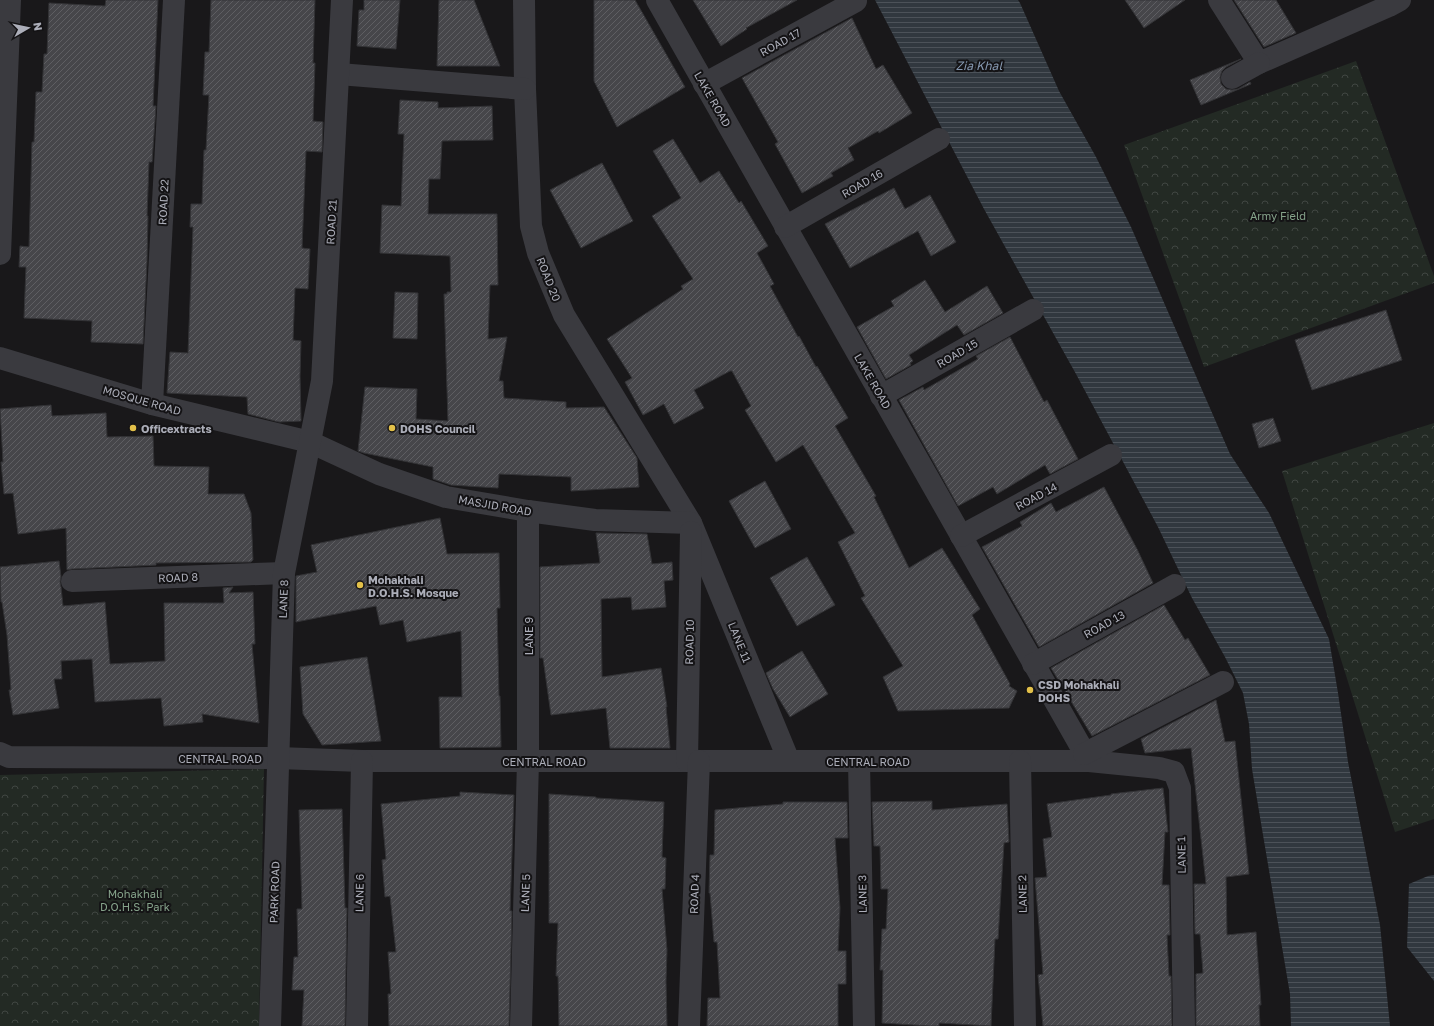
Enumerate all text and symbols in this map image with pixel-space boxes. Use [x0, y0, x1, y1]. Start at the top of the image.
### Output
north arrow [8, 8, 48, 48]
text: N [31, 21, 45, 32]
street label: ROAD 17 [757, 25, 803, 58]
water label: Zia Khal [956, 58, 1003, 73]
street label: LAKE ROAD [692, 69, 734, 129]
street label: ROAD 16 [839, 166, 885, 200]
street label: ROAD 22 [155, 179, 171, 225]
street label: ROAD 21 [323, 199, 339, 245]
park label: Army Field [1250, 209, 1306, 222]
street label: ROAD 20 [534, 255, 564, 303]
street label: ROAD 15 [934, 336, 980, 370]
street label: LAKE ROAD [852, 351, 894, 411]
street label: MOSQUE ROAD [101, 383, 183, 417]
place label: Officextracts [141, 422, 212, 435]
place label: DOHS Council [400, 422, 476, 435]
marker: Officextracts [128, 423, 138, 433]
marker: DOHS Council [387, 423, 397, 433]
street label: ROAD 14 [1013, 479, 1059, 512]
street label: MASJID ROAD [457, 492, 533, 518]
street label: ROAD 8 [158, 570, 198, 584]
place label: Mohakhali D.O.H.S. Mosque [368, 573, 459, 599]
street label: LANE 8 [276, 579, 290, 618]
marker: Mohakhali D.O.H.S. Mosque [355, 580, 365, 590]
street label: ROAD 13 [1081, 607, 1127, 641]
street label: LANE 9 [522, 617, 535, 655]
street label: ROAD 10 [682, 619, 696, 665]
street label: LANE 11 [726, 620, 754, 664]
place label: CSD Mohakhali DOHS [1038, 678, 1119, 704]
marker: CSD Mohakhali DOHS [1025, 685, 1035, 695]
street label: CENTRAL ROAD [178, 752, 262, 765]
street label: CENTRAL ROAD [502, 755, 586, 768]
street label: CENTRAL ROAD [826, 755, 910, 768]
street label: LANE 1 [1174, 836, 1188, 874]
street label: PARK ROAD [266, 861, 282, 923]
street label: LANE 6 [352, 873, 366, 912]
street label: LANE 5 [518, 874, 532, 912]
street label: ROAD 4 [687, 874, 701, 914]
street label: LANE 3 [855, 875, 869, 913]
street label: LANE 2 [1015, 875, 1029, 913]
park label: Mohakhali D.O.H.S. Park [100, 887, 170, 913]

